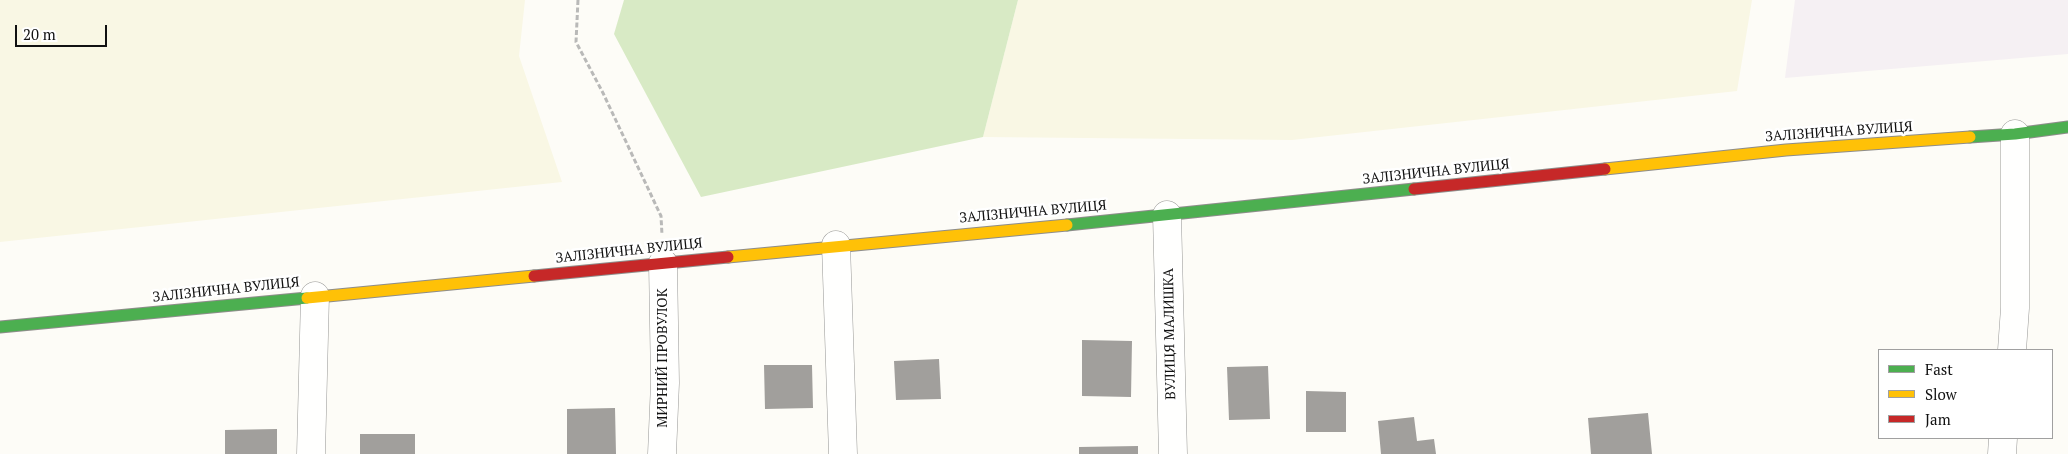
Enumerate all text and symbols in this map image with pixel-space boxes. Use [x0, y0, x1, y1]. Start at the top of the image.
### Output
scale bar [18, 15, 110, 47]
text: 20 m [23, 24, 56, 44]
street label: ЗАЛІЗНИЧНА ВУЛИЦЯ [1765, 118, 1913, 146]
street label: ЗАЛІЗНИЧНА ВУЛИЦЯ [1362, 156, 1510, 188]
street label: ЗАЛІЗНИЧНА ВУЛИЦЯ [959, 197, 1107, 227]
street label: ЗАЛІЗНИЧНА ВУЛИЦЯ [555, 235, 703, 267]
street label: ВУЛИЦЯ МАЛИШКА [1160, 268, 1180, 400]
street label: ЗАЛІЗНИЧНА ВУЛИЦЯ [152, 274, 300, 306]
street label: МИРНИЙ ПРОВУЛОК [655, 288, 671, 428]
legend [1878, 349, 2053, 439]
text: Fast [1925, 359, 1953, 379]
text: Slow [1925, 384, 1957, 404]
text: Jam [1925, 409, 1951, 429]

